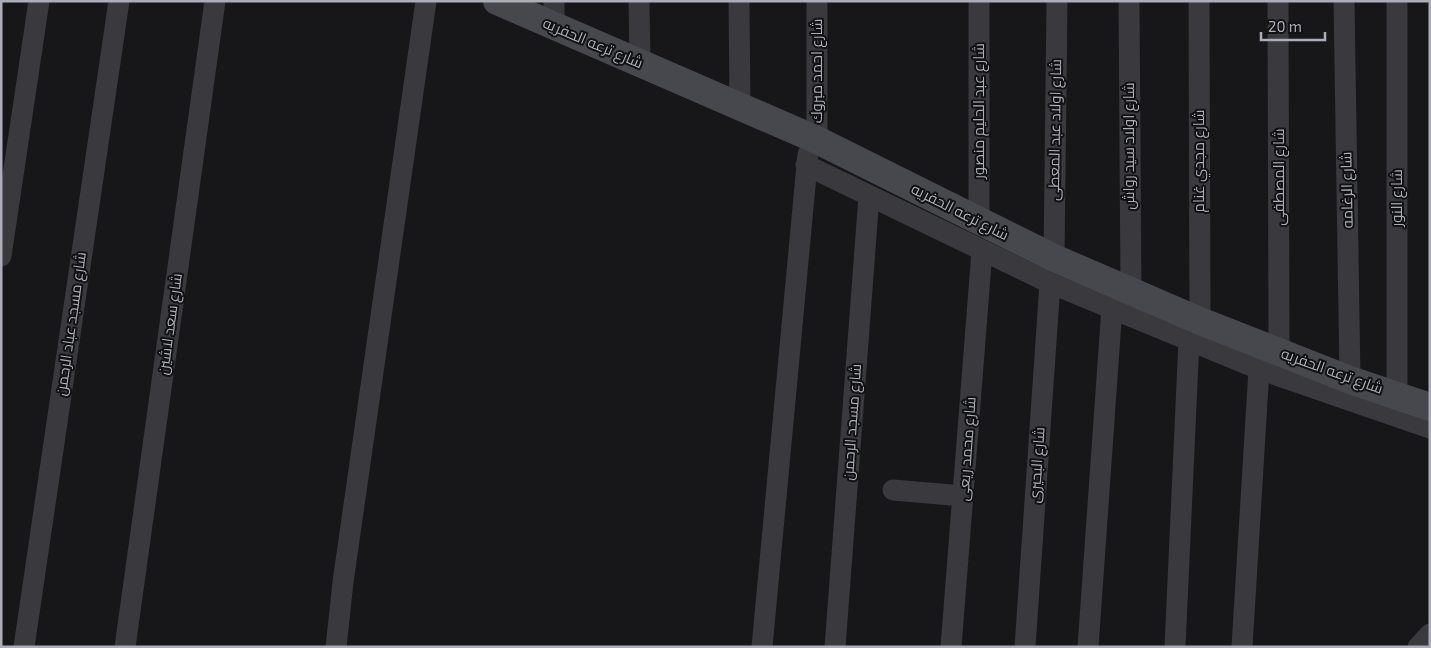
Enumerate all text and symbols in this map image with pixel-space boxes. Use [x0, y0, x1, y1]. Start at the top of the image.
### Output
scale bar [1261, 10, 1325, 42]
street label: شارع ترعه الحفريه [539, 13, 646, 74]
text: 20 m [1268, 17, 1302, 35]
street label: شارع احمد مبروك [807, 19, 828, 123]
street label: شارع عبد الحليم منصور [969, 43, 990, 180]
street label: شارع اولاد عبد المعطى [1044, 59, 1067, 201]
street label: شارع اولاد سيد رواش [1119, 82, 1140, 210]
street label: شارع مجدي غنام [1189, 110, 1211, 213]
street label: شارع المصطفى [1269, 128, 1290, 226]
street label: شارع الرغامه [1336, 151, 1359, 229]
street label: شارع النور [1387, 169, 1408, 228]
street label: شارع ترعه الحفريه [907, 179, 1012, 246]
street label: شارع مسجد عباد الرحمن [51, 251, 92, 397]
street label: شارع سعد لاشين [153, 272, 188, 376]
street label: شارع ترعه الحفريه [1278, 343, 1386, 400]
street label: شارع مسجد الرحمن [838, 363, 867, 481]
street label: شارع محمد ريعى [953, 396, 982, 502]
street label: شارع البحيرى [1024, 426, 1051, 504]

